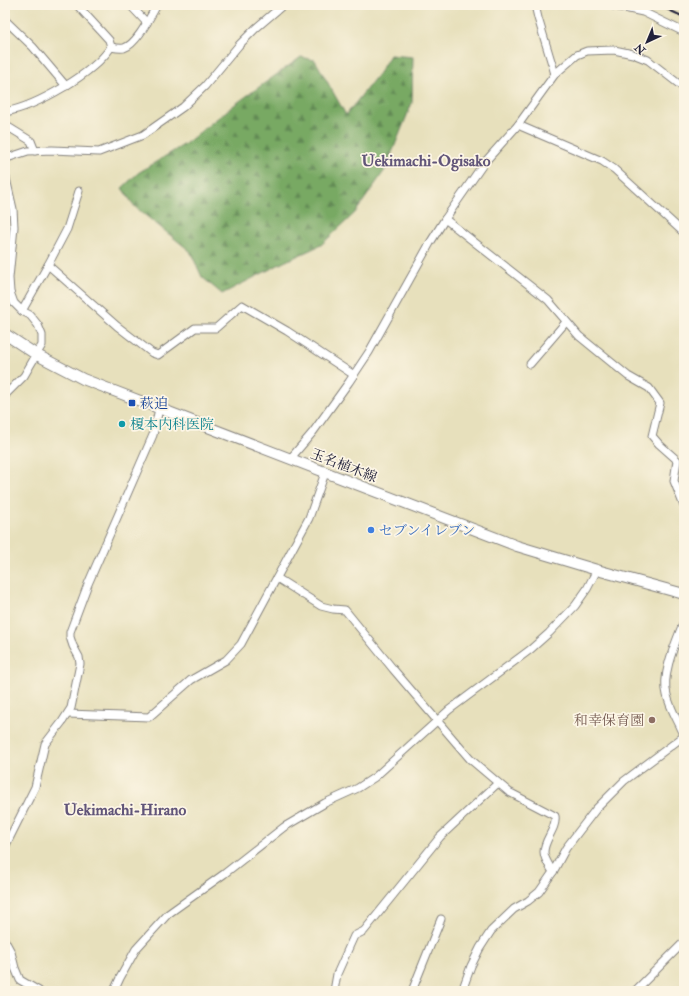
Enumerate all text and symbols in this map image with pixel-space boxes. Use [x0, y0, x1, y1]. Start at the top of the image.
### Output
north arrow [627, 22, 667, 62]
text: N [632, 40, 649, 58]
district label: Uekimachi-Ogisako [362, 151, 491, 172]
place label: 萩迫 [140, 395, 168, 412]
marker: 萩迫 [127, 398, 137, 408]
place label: 榎本内科医院 [130, 416, 214, 433]
marker: 榎本内科医院 [117, 419, 127, 429]
street label: 玉名植木線 [308, 445, 380, 486]
place label: セブンイレブン [379, 522, 475, 539]
marker: セブンイレブン [366, 525, 376, 535]
place label: 和幸保育園 [574, 712, 644, 729]
marker: 和幸保育園 [647, 715, 657, 725]
district label: Uekimachi-Hirano [64, 800, 186, 820]

